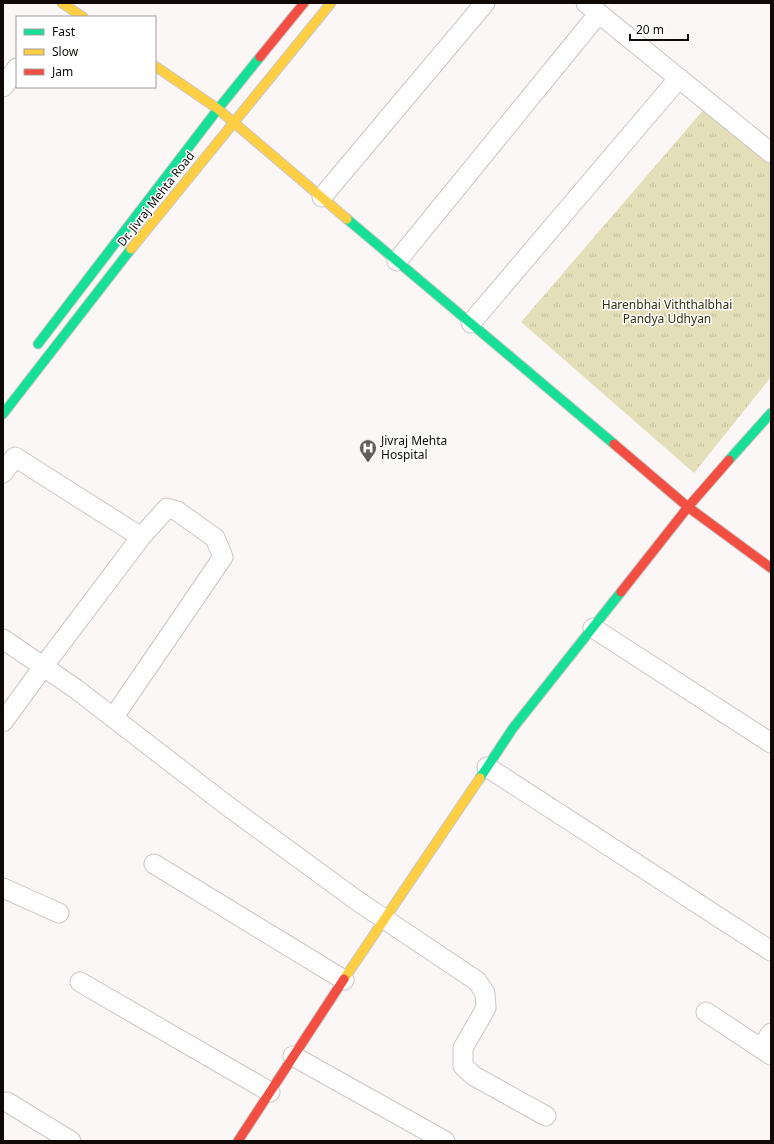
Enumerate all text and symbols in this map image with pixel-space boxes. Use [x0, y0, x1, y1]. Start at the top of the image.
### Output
legend [16, 16, 156, 88]
scale bar [630, 16, 688, 42]
text: 20 m [636, 21, 664, 38]
text: Fast [52, 23, 76, 40]
text: Slow [52, 43, 79, 60]
text: Jam [51, 63, 73, 80]
street label: Dr. Jivraj Mehta Road [113, 148, 198, 250]
park label: Harenbhai Viththalbhai Pandya Udhyan [602, 296, 732, 327]
place label: Jivraj Mehta Hospital [380, 432, 447, 463]
hospital icon: Jivraj Mehta Hospital [358, 438, 378, 463]

